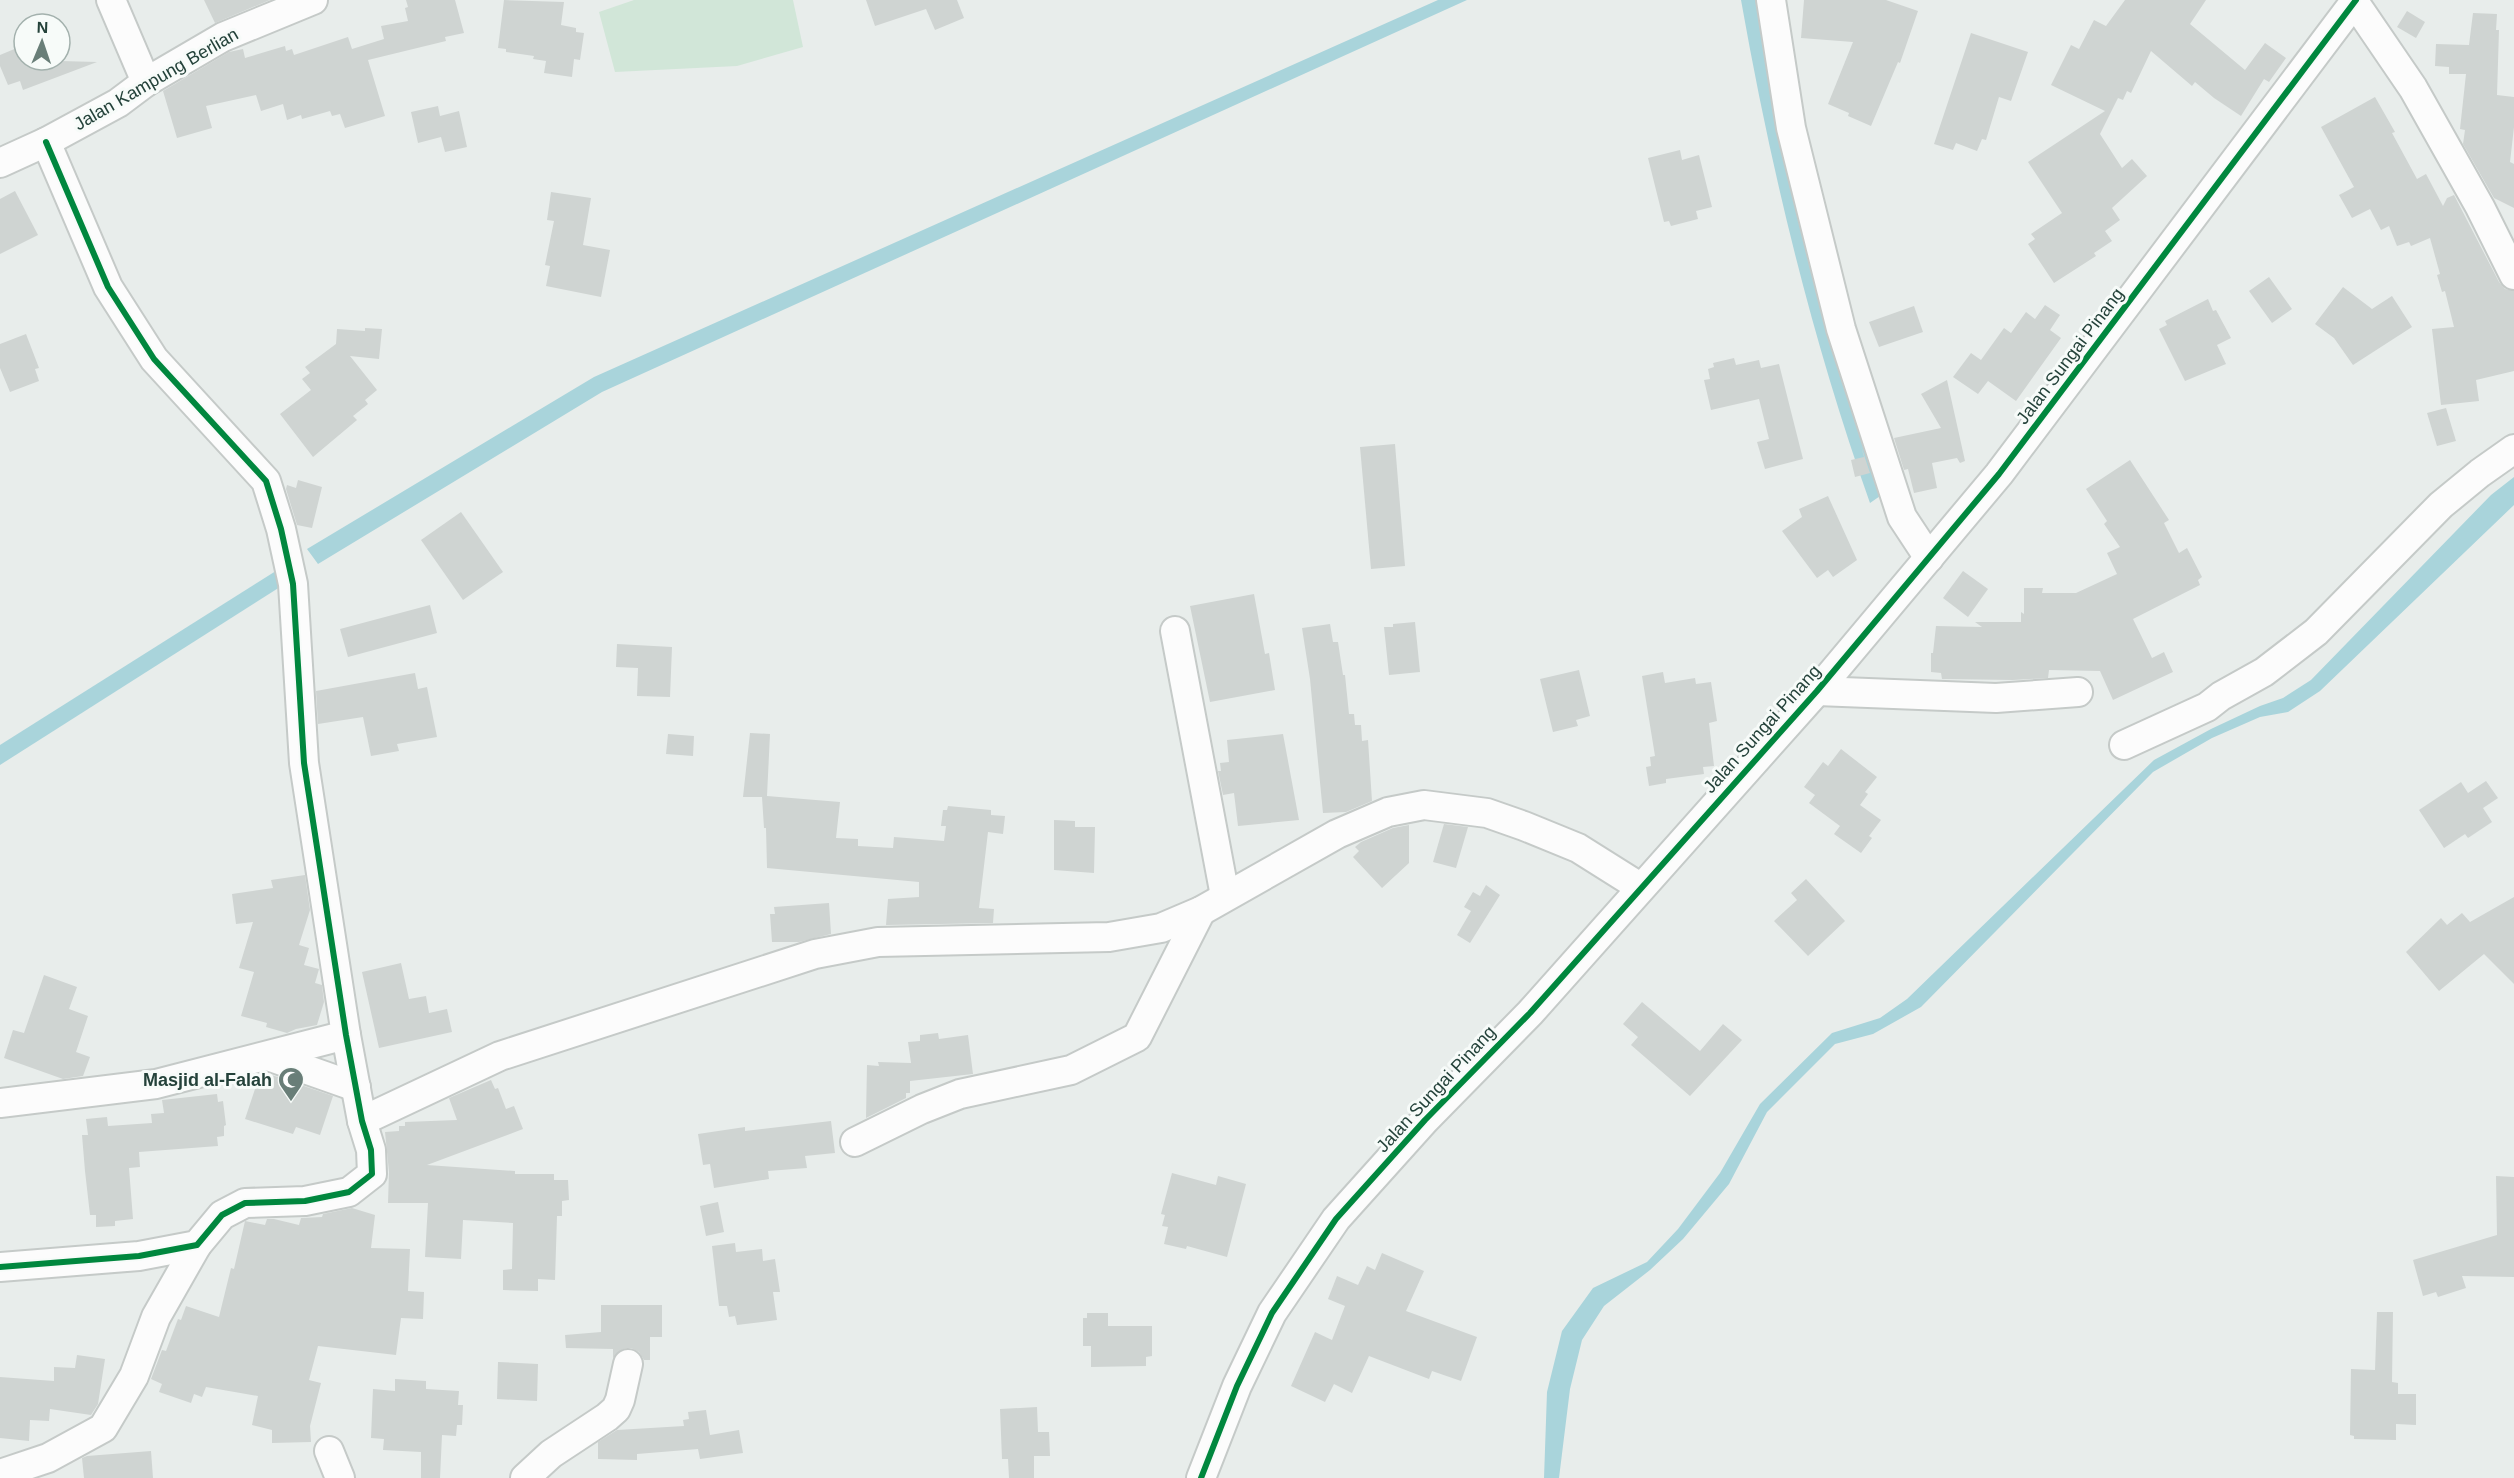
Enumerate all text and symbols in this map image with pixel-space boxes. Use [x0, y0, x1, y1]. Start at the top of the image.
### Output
north arrow [12, 12, 72, 72]
text: N [36, 19, 49, 36]
street label: Jalan Kampung Berlian [70, 24, 242, 134]
street label: Jalan Sungai Pinang [2012, 284, 2128, 428]
street label: Jalan Sungai Pinang [1699, 661, 1825, 797]
street label: Jalan Sungai Pinang [1372, 1022, 1500, 1156]
mosque icon: Masjid al-Falah [276, 1065, 306, 1103]
place label: Masjid al-Falah [143, 1070, 272, 1090]

